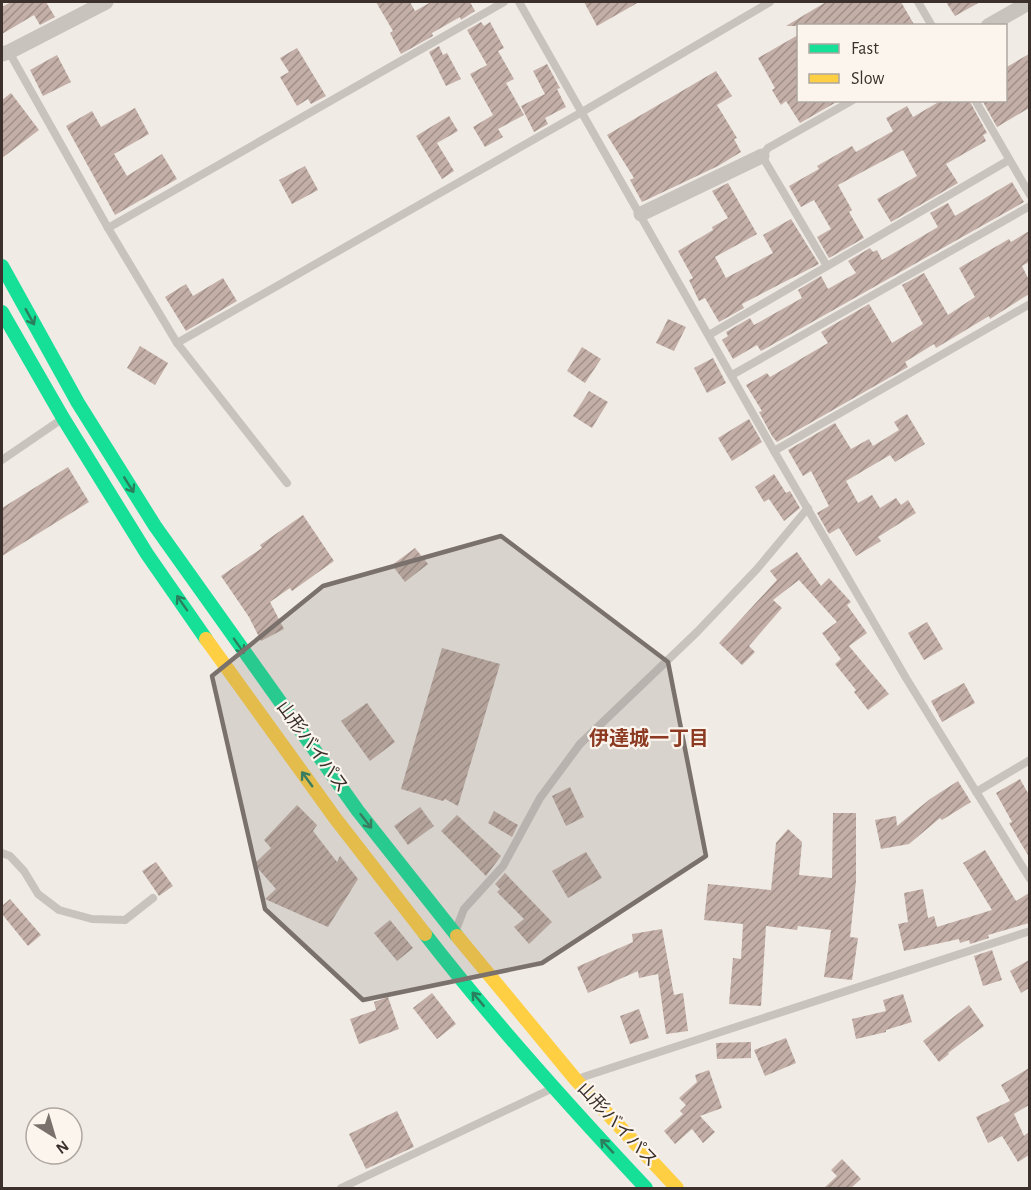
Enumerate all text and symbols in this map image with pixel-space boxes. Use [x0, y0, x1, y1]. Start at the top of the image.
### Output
legend [797, 24, 1007, 102]
text: Fast [851, 40, 879, 58]
text: Slow [851, 70, 884, 88]
one-way arrow [24, 308, 36, 325]
one-way arrow [124, 476, 136, 493]
one-way arrow [176, 595, 188, 612]
one-way arrow [233, 637, 245, 654]
street label: 山形バイパス [273, 698, 352, 796]
district label: 伊達城一丁目 [589, 727, 709, 749]
one-way arrow [300, 772, 313, 788]
one-way arrow [359, 813, 372, 829]
one-way arrow [471, 991, 484, 1007]
street label: 山形バイパス [574, 1079, 661, 1170]
north arrow [24, 1106, 84, 1166]
text: N [53, 1137, 72, 1157]
one-way arrow [599, 1138, 614, 1153]

